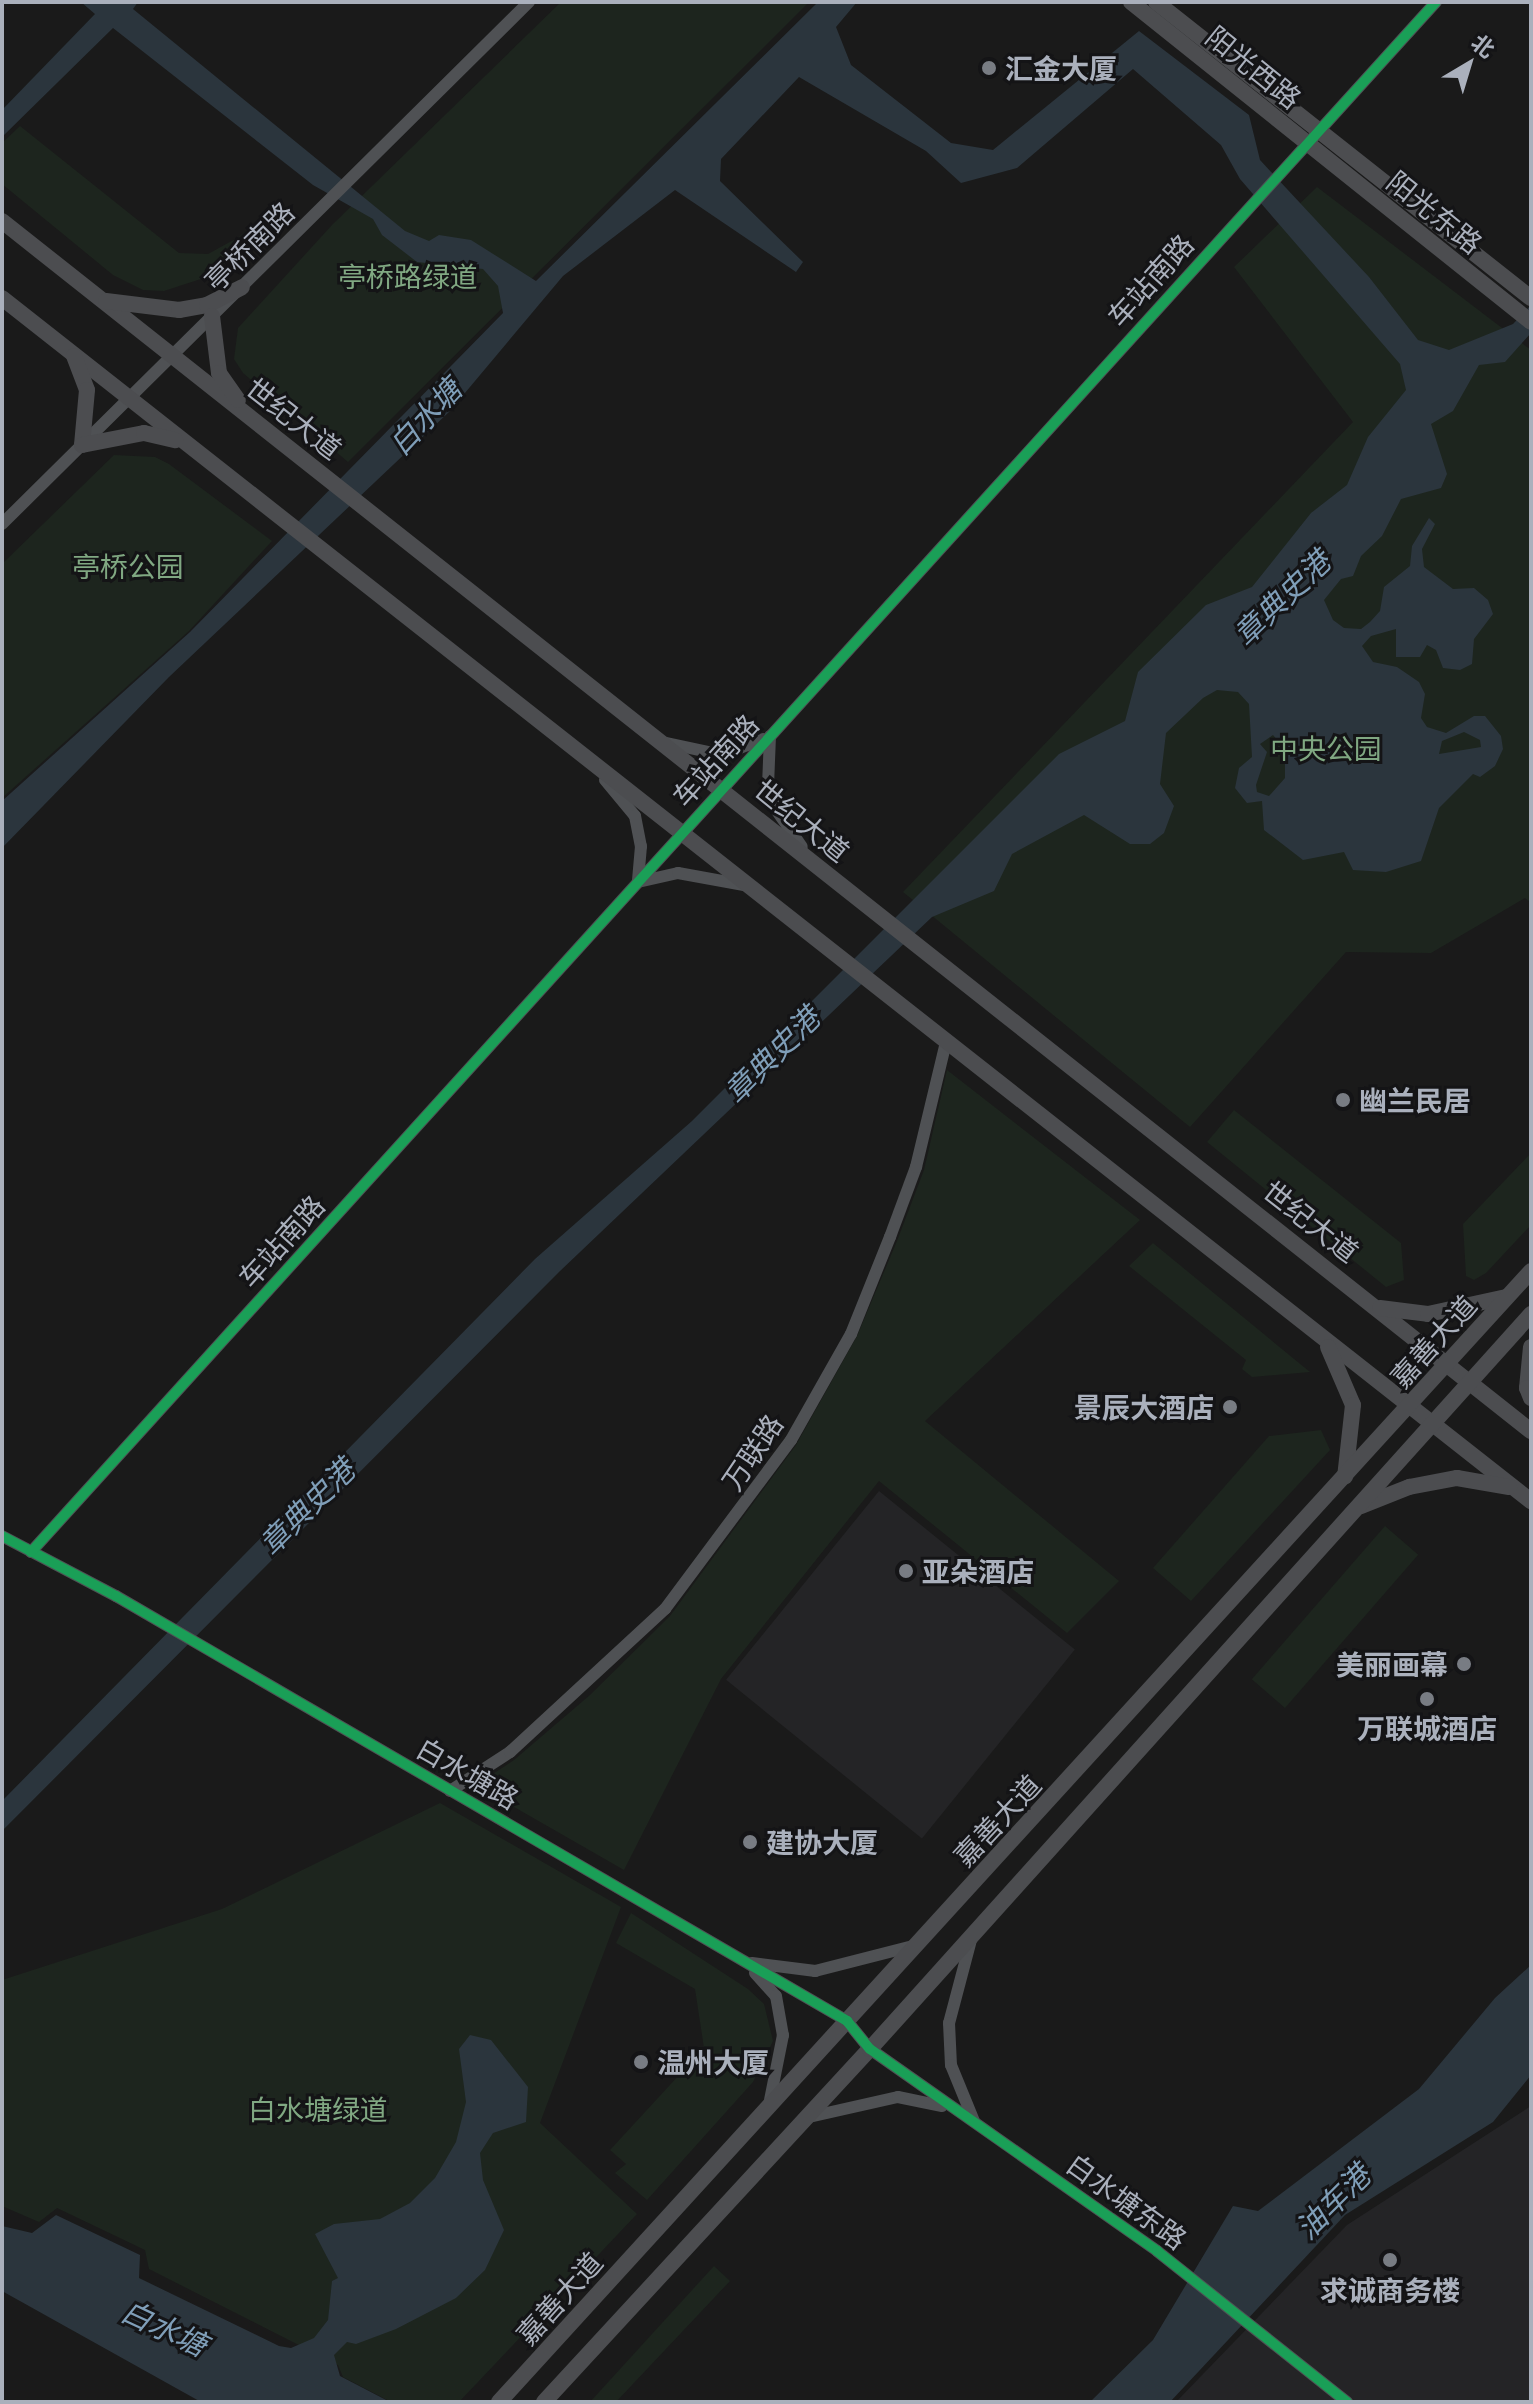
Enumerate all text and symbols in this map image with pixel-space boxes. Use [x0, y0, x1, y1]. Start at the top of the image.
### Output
street label: 阳光西路 [1200, 19, 1308, 115]
north arrow [1429, 24, 1509, 104]
text: 北 [1466, 26, 1502, 64]
place label: 汇金大厦 [1005, 51, 1117, 85]
marker: 汇金大厦 [980, 59, 998, 77]
street label: 阳光东路 [1381, 164, 1489, 260]
street label: 亭桥南路 [198, 195, 300, 297]
street label: 车站南路 [1100, 227, 1200, 333]
park label: 亭桥路绿道 [338, 259, 478, 293]
street label: 世纪大道 [240, 370, 348, 466]
water label: 白水塘 [381, 372, 469, 462]
water label: 章典史港 [1226, 543, 1338, 653]
park label: 亭桥公园 [72, 549, 184, 583]
street label: 车站南路 [665, 707, 765, 813]
park label: 中央公园 [1270, 731, 1382, 765]
street label: 世纪大道 [748, 772, 856, 868]
water label: 章典史港 [717, 1000, 827, 1110]
place label: 幽兰民居 [1359, 1083, 1471, 1117]
marker: 幽兰民居 [1334, 1091, 1352, 1109]
street label: 世纪大道 [1257, 1173, 1365, 1269]
street label: 车站南路 [231, 1188, 331, 1294]
street label: 嘉善大道 [1383, 1288, 1483, 1394]
place label: 景辰大酒店 [1074, 1390, 1214, 1424]
marker: 景辰大酒店 [1221, 1398, 1239, 1416]
street label: 万联路 [715, 1408, 789, 1496]
water label: 章典史港 [252, 1452, 362, 1562]
place label: 亚朵酒店 [922, 1554, 1034, 1588]
marker: 亚朵酒店 [897, 1562, 915, 1580]
place label: 美丽画幕 [1336, 1647, 1448, 1681]
marker: 美丽画幕 [1455, 1655, 1473, 1673]
marker: 万联城酒店 [1418, 1690, 1436, 1708]
place label: 万联城酒店 [1357, 1711, 1497, 1745]
street label: 白水塘路 [411, 1730, 525, 1816]
street label: 嘉善大道 [947, 1768, 1047, 1872]
place label: 建协大厦 [766, 1825, 878, 1859]
marker: 建协大厦 [741, 1833, 759, 1851]
place label: 温州大厦 [657, 2045, 769, 2079]
marker: 温州大厦 [632, 2053, 650, 2071]
park label: 白水塘绿道 [248, 2092, 388, 2126]
street label: 白水塘东路 [1060, 2146, 1194, 2256]
water label: 油车港 [1288, 2157, 1378, 2247]
street label: 嘉善大道 [509, 2245, 609, 2351]
marker: 求诚商务楼 [1381, 2251, 1399, 2269]
place label: 求诚商务楼 [1320, 2273, 1460, 2307]
water label: 白水塘 [116, 2293, 212, 2363]

